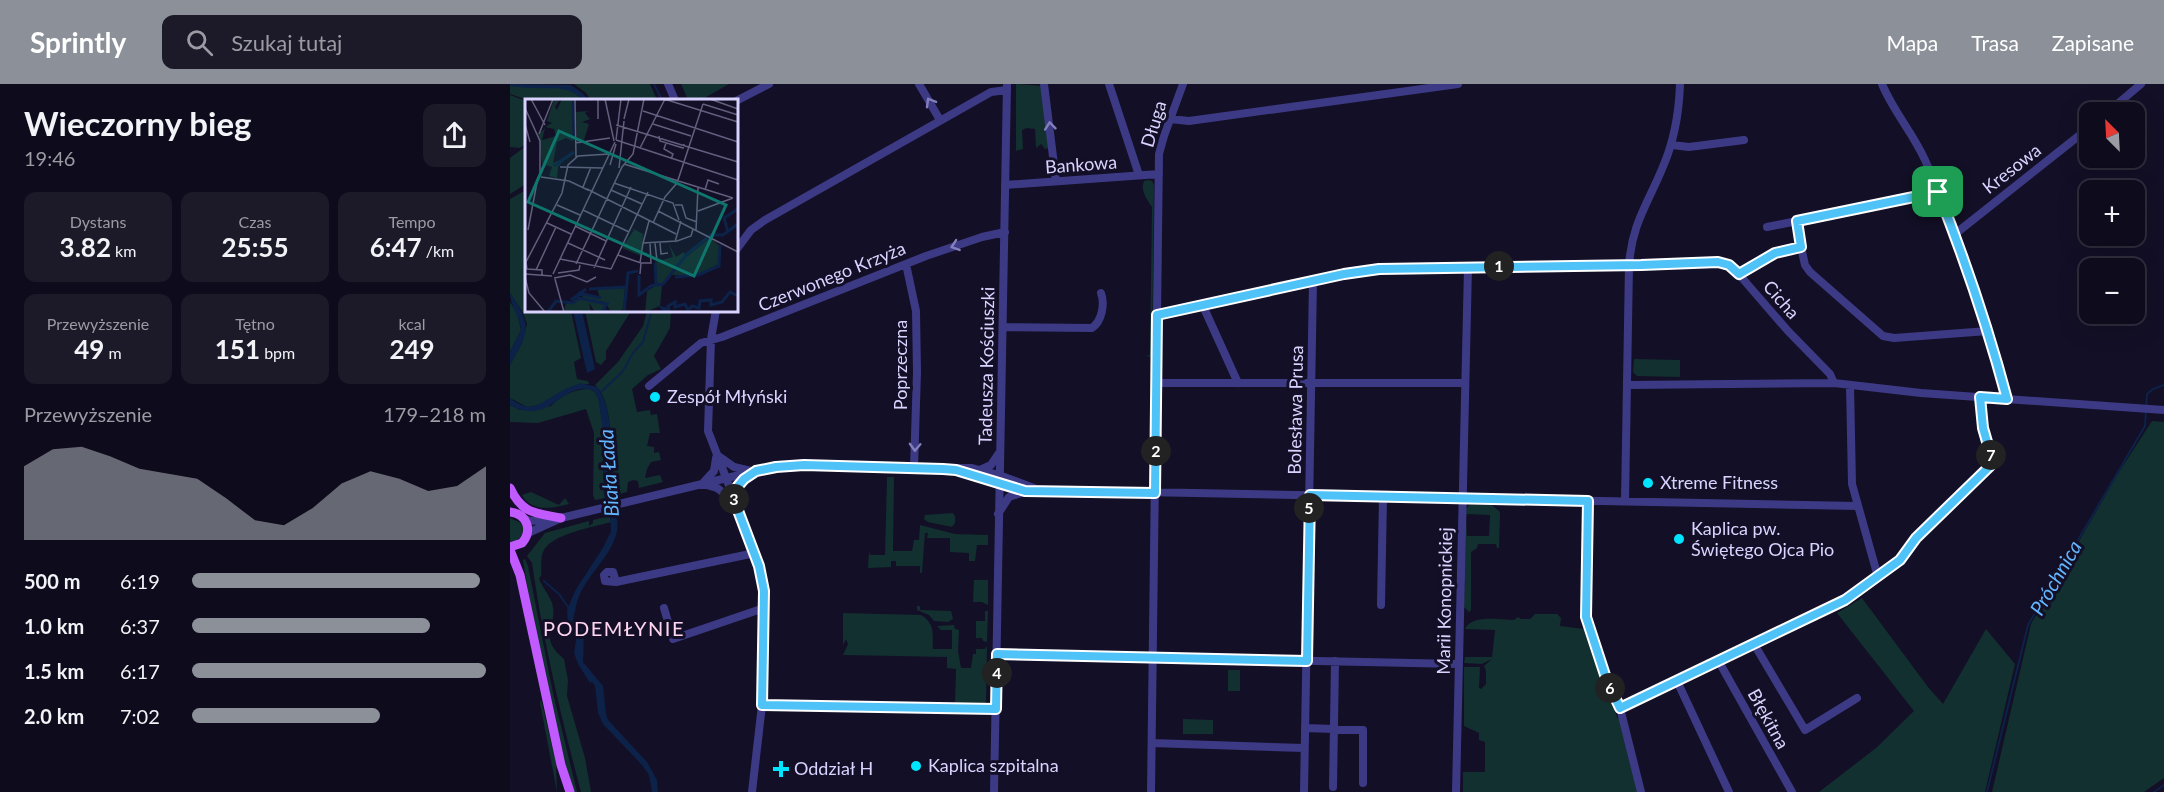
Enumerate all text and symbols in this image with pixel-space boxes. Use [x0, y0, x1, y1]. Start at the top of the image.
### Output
search box [162, 15, 582, 69]
text: Sprintly [30, 25, 126, 59]
icon: search [183, 26, 216, 59]
text: Szukaj tutaj [231, 29, 342, 56]
text: Mapa [1886, 30, 1938, 55]
text: Trasa [1971, 30, 2019, 55]
text: Zapisane [2052, 30, 2134, 55]
one-way arrow [925, 98, 937, 108]
street label: Długa [1136, 98, 1170, 150]
inset map [525, 99, 738, 312]
north arrow [2079, 102, 2145, 168]
map controls [2079, 102, 2145, 324]
text: Wieczorny bieg [24, 103, 251, 143]
button: share [423, 104, 486, 167]
one-way arrow [1044, 121, 1056, 130]
street label: Kresowa [1978, 138, 2045, 198]
text: 19:46 [24, 146, 75, 170]
street label: Bankowa [1044, 151, 1118, 177]
pin [1912, 166, 1963, 217]
icon: arrive [1921, 175, 1954, 208]
button: + [2079, 180, 2145, 246]
text: Dystans [70, 212, 126, 231]
text: Czas [239, 212, 271, 231]
text: Tempo [388, 212, 436, 231]
text: 3.82 [60, 231, 111, 263]
text: 25:55 [221, 231, 289, 263]
text: 6:47 [370, 231, 422, 263]
street label: Czerwonego Krzyża [755, 236, 908, 316]
one-way arrow [950, 239, 961, 251]
text: km [111, 241, 136, 260]
text: /km [422, 241, 454, 260]
pin: 1 [1484, 251, 1514, 281]
text: 1 [1494, 256, 1504, 275]
button: − [2079, 258, 2145, 324]
street label: Cicha [1759, 276, 1804, 323]
street label: Tadeusza Kościuszki [974, 287, 998, 445]
text: Przewyższenie [47, 314, 149, 333]
text: Tętno [235, 314, 275, 333]
text: kcal [398, 314, 426, 333]
street label: Poprzeczna [889, 320, 911, 410]
text: 49 [74, 333, 104, 365]
text: 151 [215, 333, 260, 365]
text: 249 [389, 333, 435, 365]
text: m [104, 343, 122, 362]
text: bpm [260, 343, 295, 362]
street label: Bolesława Prusa [1283, 345, 1307, 475]
place label: Zespół Młyński [667, 385, 787, 407]
marker: Zespół Młyński [648, 390, 662, 404]
text: Przewyższenie [24, 402, 152, 426]
text: 179–218 m [383, 402, 486, 426]
water label: Biała Łada [593, 429, 623, 518]
pin: 2 [1141, 436, 1171, 466]
pin: 7 [1976, 440, 2006, 470]
text: 2 [1151, 441, 1161, 460]
one-way arrow [908, 442, 921, 451]
text: 7 [1986, 445, 1996, 464]
place label: Xtreme Fitness [1660, 471, 1778, 493]
marker: Xtreme Fitness [1641, 476, 1655, 490]
pin: 3 [719, 484, 749, 514]
text: 3 [729, 489, 739, 508]
pin: 5 [1294, 493, 1324, 523]
text: 5 [1304, 498, 1314, 517]
place label: Kaplica pw. Świętego Ojca Pio [1691, 517, 1834, 560]
street label: Marii Konopnickiej [1432, 527, 1456, 675]
marker: Kaplica pw. Świętego Ojca Pio [1672, 532, 1686, 546]
water label: Próchnica [2024, 536, 2086, 619]
text: 500 m [24, 569, 80, 593]
text: 6:19 [120, 569, 160, 593]
text: 1.0 km [24, 614, 84, 638]
text: 6:37 [120, 614, 160, 638]
district label: PODEMŁYNIE [543, 616, 685, 640]
pin: 4 [982, 658, 1012, 688]
text: 1.5 km [24, 659, 84, 683]
text: 6:17 [120, 659, 160, 683]
text: 4 [992, 663, 1002, 682]
pin: 6 [1595, 673, 1625, 703]
text: 6 [1605, 678, 1615, 697]
street label: Błękitna [1743, 685, 1794, 752]
text: 2.0 km [24, 704, 84, 728]
text: 7:02 [120, 704, 160, 728]
place label: Kaplica szpitalna [928, 754, 1059, 776]
place label: Oddział H [794, 757, 873, 779]
marker: Kaplica szpitalna [909, 759, 923, 773]
marker: Oddział H [772, 760, 790, 778]

